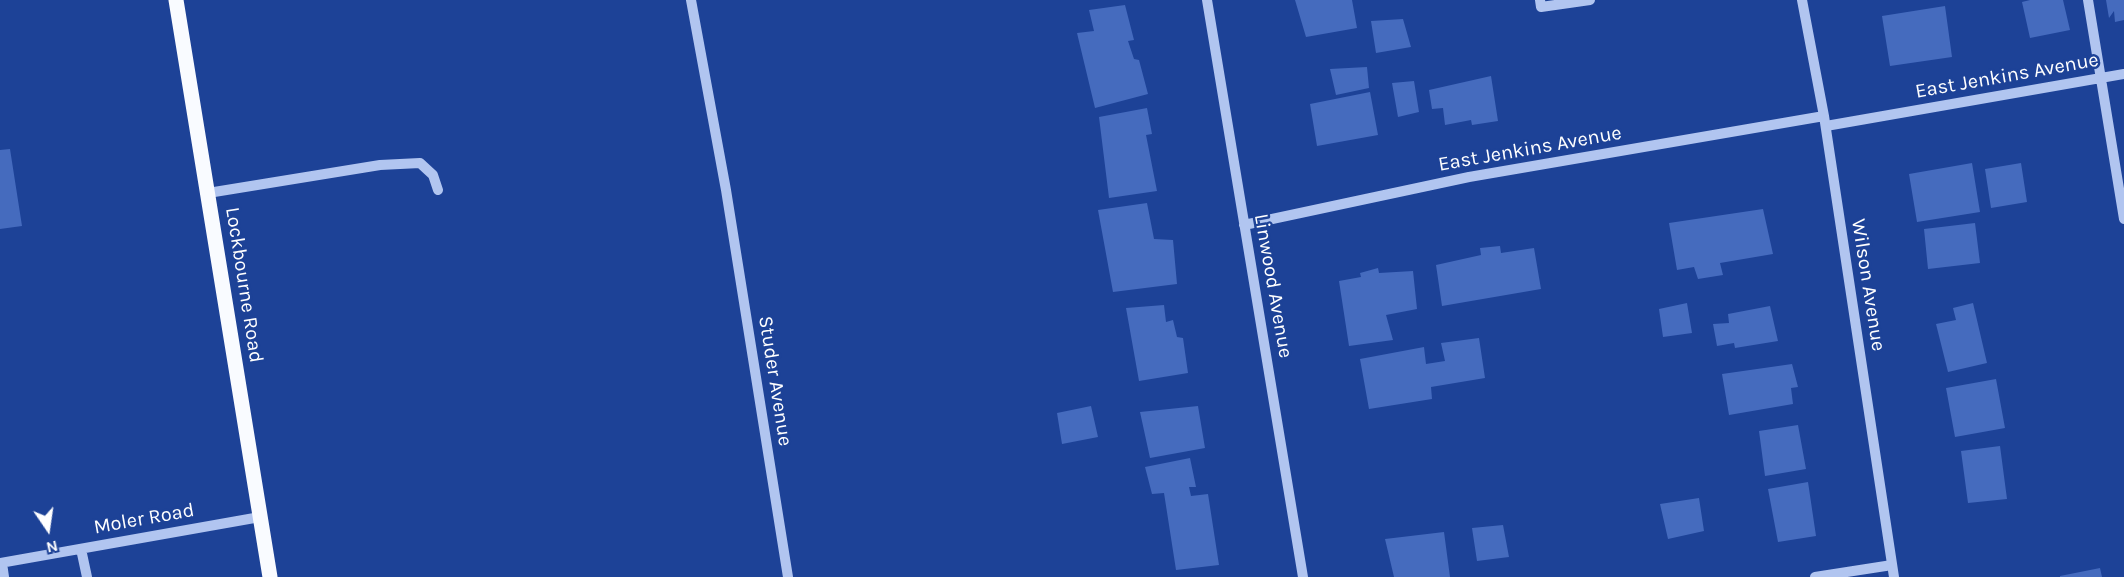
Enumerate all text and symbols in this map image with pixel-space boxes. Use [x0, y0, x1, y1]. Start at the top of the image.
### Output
street label: East Jenkins Avenue [1913, 48, 2101, 104]
street label: East Jenkins Avenue [1436, 121, 1624, 177]
street label: Lockbourne Road [220, 206, 268, 364]
street label: Linwood Avenue [1248, 212, 1298, 360]
street label: Wilson Avenue [1846, 217, 1890, 353]
street label: Studer Avenue [753, 314, 797, 448]
street label: Moler Road [92, 498, 196, 540]
north arrow [18, 499, 78, 559]
text: N [44, 536, 60, 558]

